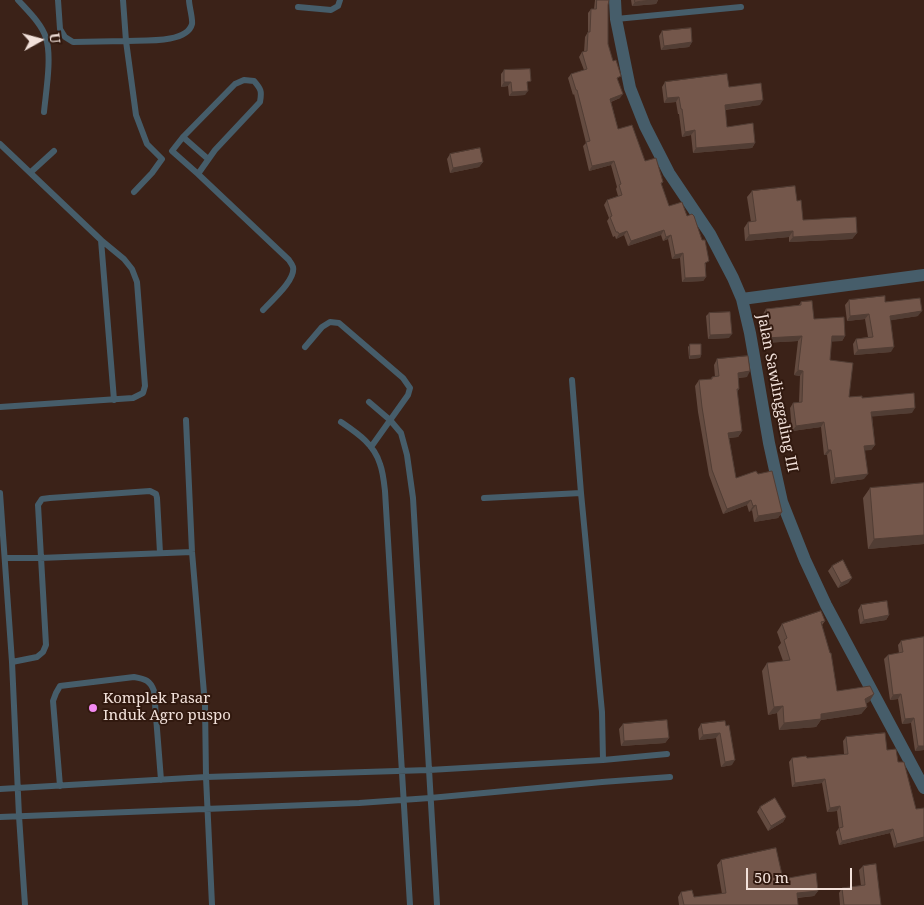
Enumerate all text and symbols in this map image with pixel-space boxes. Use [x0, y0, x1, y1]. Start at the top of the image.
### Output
north arrow [15, 15, 65, 65]
text: U [45, 32, 65, 44]
street label: Jalan Sawlinggaling III [753, 312, 801, 474]
place label: Komplek Pasar Induk Agro puspo [103, 690, 231, 725]
marker: Komplek Pasar Induk Agro puspo [87, 702, 99, 714]
scale bar [749, 858, 855, 890]
text: 50 m [754, 867, 789, 887]

